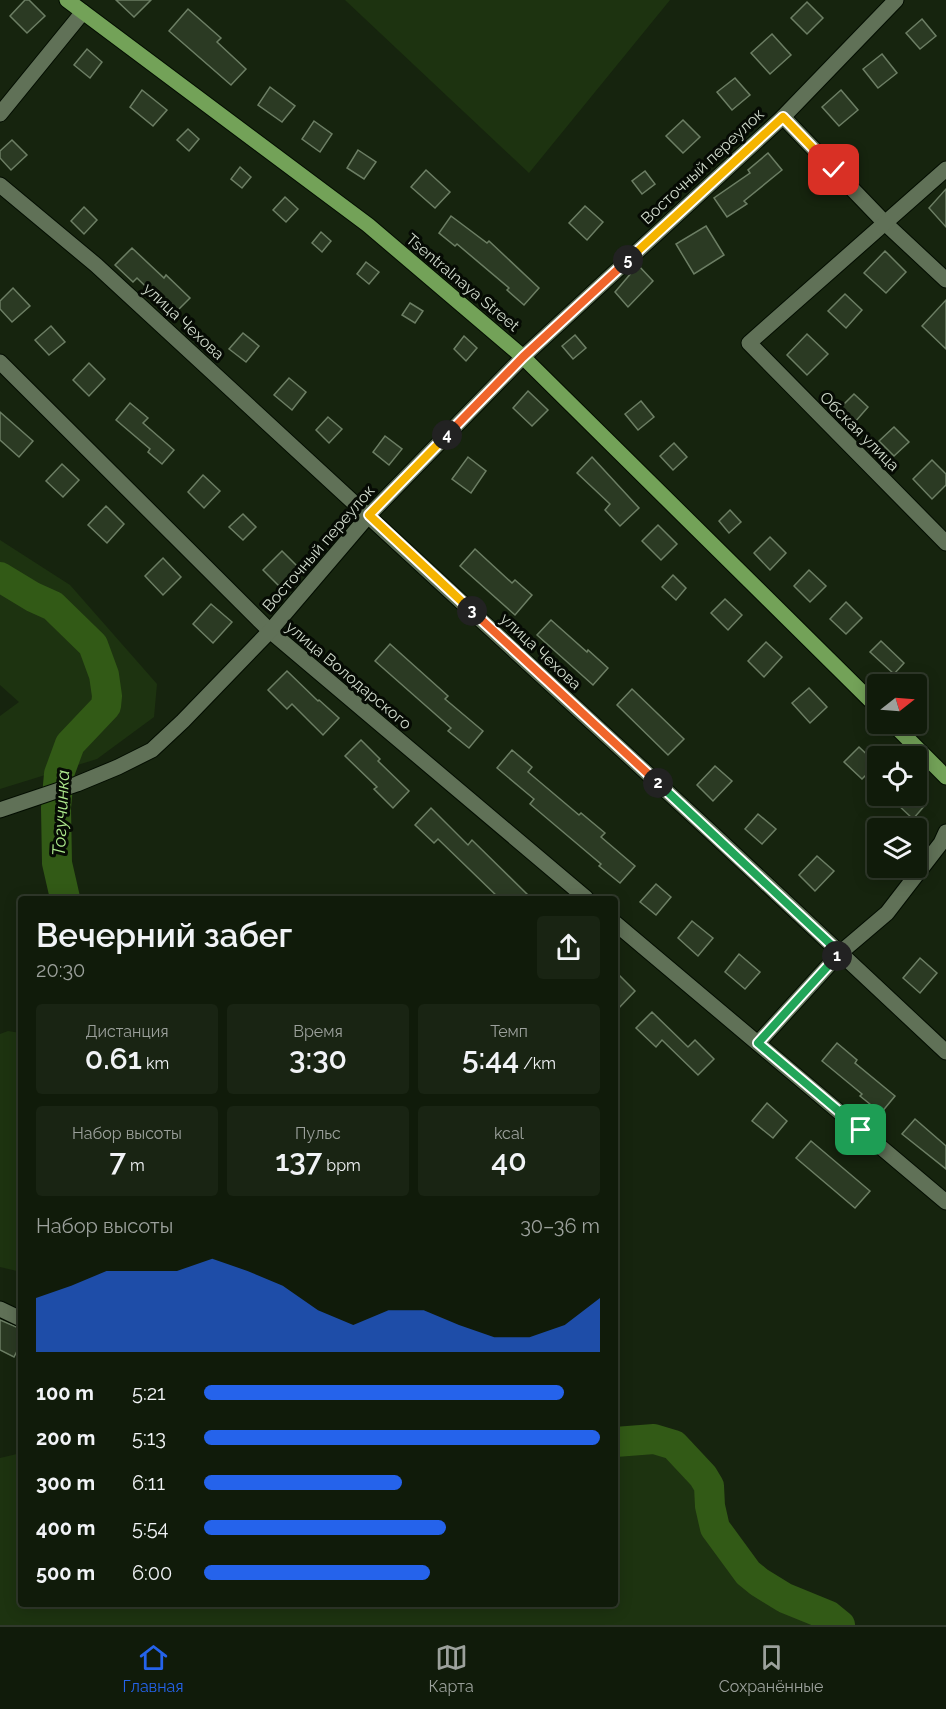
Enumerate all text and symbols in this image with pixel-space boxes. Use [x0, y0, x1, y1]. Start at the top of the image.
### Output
street label: Восточный переулок [637, 104, 768, 228]
pin [808, 144, 859, 195]
icon: check [817, 153, 850, 186]
street label: Tsentralnaya Street [402, 230, 524, 336]
pin: 5 [613, 245, 643, 275]
text: 5 [624, 250, 632, 269]
street label: улица Чехова [139, 279, 228, 364]
street label: Обская улица [816, 388, 903, 475]
pin: 4 [432, 420, 462, 450]
text: 4 [442, 425, 452, 444]
street label: Восточный переулок [258, 481, 378, 615]
pin: 3 [457, 596, 487, 626]
text: 3 [468, 601, 476, 620]
street label: улица Чехова [496, 609, 585, 694]
street label: улица Володарского [282, 617, 415, 734]
north arrow [867, 674, 927, 734]
map controls [867, 674, 927, 878]
button: locate [867, 746, 927, 806]
pin: 2 [643, 768, 673, 798]
water label: Тогучинка [48, 769, 73, 857]
text: 2 [653, 773, 663, 792]
button: layers [867, 818, 927, 878]
text: Вечерний забег [36, 916, 292, 955]
button: share [537, 916, 600, 979]
pin: 1 [822, 941, 852, 971]
text: 1 [833, 946, 841, 965]
text: 20:30 [36, 958, 85, 982]
text: Дистанция [86, 1022, 168, 1041]
text: Время [293, 1022, 343, 1041]
text: Темп [490, 1022, 528, 1041]
text: 0.61 [85, 1041, 142, 1076]
text: 3:30 [289, 1041, 347, 1076]
text: 5:44 [462, 1041, 519, 1076]
text: km [142, 1054, 169, 1073]
text: /km [519, 1054, 556, 1073]
pin [835, 1104, 886, 1155]
icon: arrive [844, 1113, 877, 1146]
text: Набор высоты [72, 1124, 182, 1143]
text: Пульс [295, 1124, 341, 1143]
text: kcal [494, 1124, 524, 1143]
text: 7 [109, 1143, 126, 1178]
text: 137 [275, 1143, 322, 1178]
text: 40 [491, 1143, 527, 1178]
text: m [126, 1156, 145, 1175]
text: bpm [322, 1156, 361, 1175]
text: Набор высоты [36, 1214, 173, 1238]
text: 30–36 m [520, 1214, 600, 1238]
text: 100 m [36, 1381, 94, 1405]
text: 5:21 [132, 1381, 166, 1405]
text: 200 m [36, 1426, 95, 1450]
text: 5:13 [132, 1426, 166, 1450]
text: 300 m [36, 1471, 95, 1495]
text: 6:11 [132, 1471, 165, 1495]
text: 400 m [36, 1516, 95, 1540]
text: 5:54 [132, 1516, 168, 1540]
text: 500 m [36, 1561, 95, 1585]
text: 6:00 [132, 1561, 172, 1585]
tab: Главная [123, 1641, 184, 1696]
tab: Карта [429, 1641, 474, 1696]
tab: Сохранённые [719, 1641, 823, 1696]

